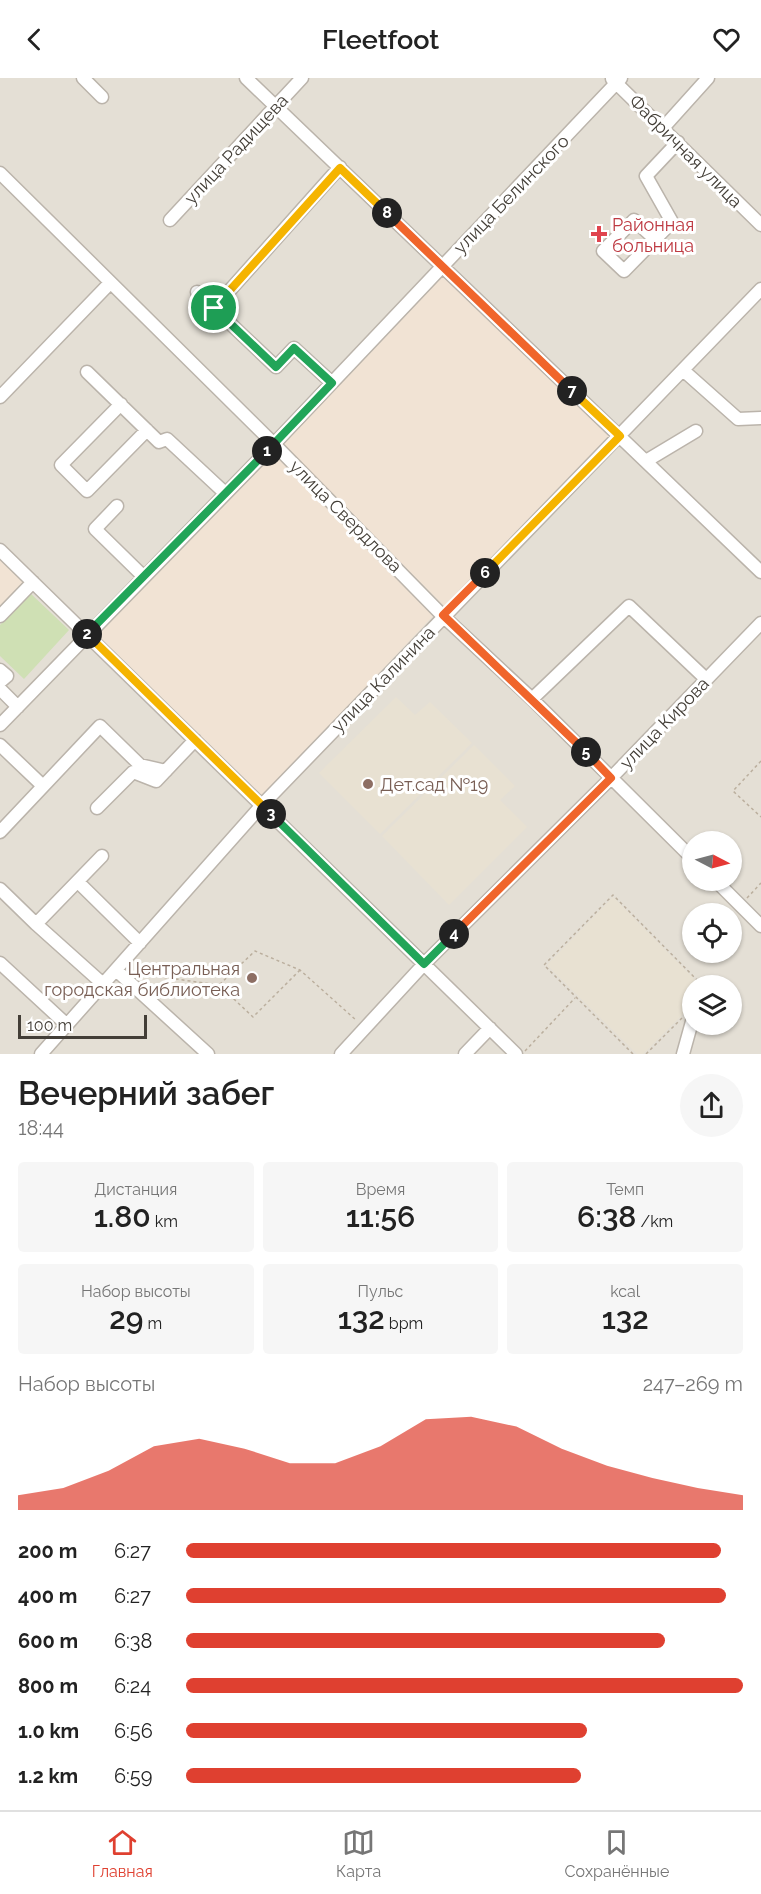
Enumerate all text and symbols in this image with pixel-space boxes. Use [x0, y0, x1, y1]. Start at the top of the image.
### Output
icon: back [18, 23, 51, 56]
icon: heart [710, 23, 743, 56]
text: Fleetfoot [322, 24, 439, 55]
street label: улица Радищева [180, 90, 292, 208]
street label: Фабричная улица [625, 90, 747, 212]
street label: улица Белинского [449, 130, 573, 258]
pin: 8 [372, 198, 402, 228]
text: 8 [382, 203, 392, 222]
place label: Районная больница [612, 214, 694, 256]
marker: Районная больница [590, 225, 608, 243]
pin [188, 282, 239, 333]
icon: arrive [197, 291, 230, 324]
pin: 7 [557, 376, 587, 406]
text: 7 [568, 381, 576, 400]
pin: 1 [252, 436, 282, 466]
text: 1 [263, 441, 271, 460]
street label: улица Свердлова [286, 456, 406, 576]
pin: 6 [470, 558, 500, 588]
text: 6 [480, 563, 490, 582]
pin: 2 [72, 619, 102, 649]
street label: улица Калинина [327, 622, 439, 736]
text: 2 [82, 624, 92, 643]
street label: улица Кирова [615, 673, 713, 773]
pin: 5 [571, 737, 601, 767]
text: 5 [582, 742, 590, 761]
place label: Дет.сад №19 [380, 774, 488, 795]
marker: Дет.сад №19 [361, 777, 375, 791]
pin: 3 [256, 799, 286, 829]
text: 3 [267, 804, 275, 823]
north arrow [682, 831, 742, 891]
map controls [682, 831, 742, 1035]
button: locate [682, 903, 742, 963]
pin: 4 [439, 919, 469, 949]
text: 4 [449, 924, 459, 943]
place label: Центральная городская библиотека [44, 958, 240, 1000]
marker: Центральная городская библиотека [245, 971, 259, 985]
button: layers [682, 975, 742, 1035]
scale bar [18, 1012, 147, 1040]
text: 100 m [27, 1016, 72, 1035]
text: Вечерний забег [18, 1074, 274, 1113]
button: share [680, 1074, 743, 1137]
text: 18:44 [18, 1116, 64, 1140]
text: Дистанция [94, 1180, 177, 1199]
text: Время [356, 1180, 405, 1199]
text: Темп [606, 1180, 644, 1199]
text: 1.80 [94, 1199, 151, 1234]
text: 11:56 [346, 1199, 415, 1234]
text: 6:38 [577, 1199, 636, 1234]
text: km [151, 1212, 178, 1231]
text: /km [636, 1212, 673, 1231]
text: Набор высоты [81, 1282, 191, 1301]
text: Пульс [358, 1282, 403, 1301]
text: kcal [610, 1282, 640, 1301]
text: 29 [109, 1301, 144, 1336]
text: 132 [338, 1301, 385, 1336]
text: 132 [602, 1301, 649, 1336]
text: m [144, 1314, 162, 1333]
text: bpm [385, 1314, 423, 1333]
text: Набор высоты [18, 1372, 155, 1396]
text: 247–269 m [643, 1372, 743, 1396]
text: 200 m [18, 1539, 77, 1563]
text: 6:27 [114, 1539, 151, 1563]
text: 400 m [18, 1584, 77, 1608]
text: 6:27 [114, 1584, 151, 1608]
text: 600 m [18, 1629, 78, 1653]
text: 6:38 [114, 1629, 152, 1653]
text: 800 m [18, 1674, 78, 1698]
text: 6:24 [114, 1674, 151, 1698]
text: 1.0 km [18, 1719, 79, 1743]
text: 6:56 [114, 1719, 153, 1743]
text: 1.2 km [18, 1764, 78, 1788]
text: 6:59 [114, 1764, 152, 1788]
tab: Главная [92, 1826, 153, 1881]
tab: Карта [336, 1826, 381, 1881]
tab: Сохранённые [565, 1826, 669, 1881]

